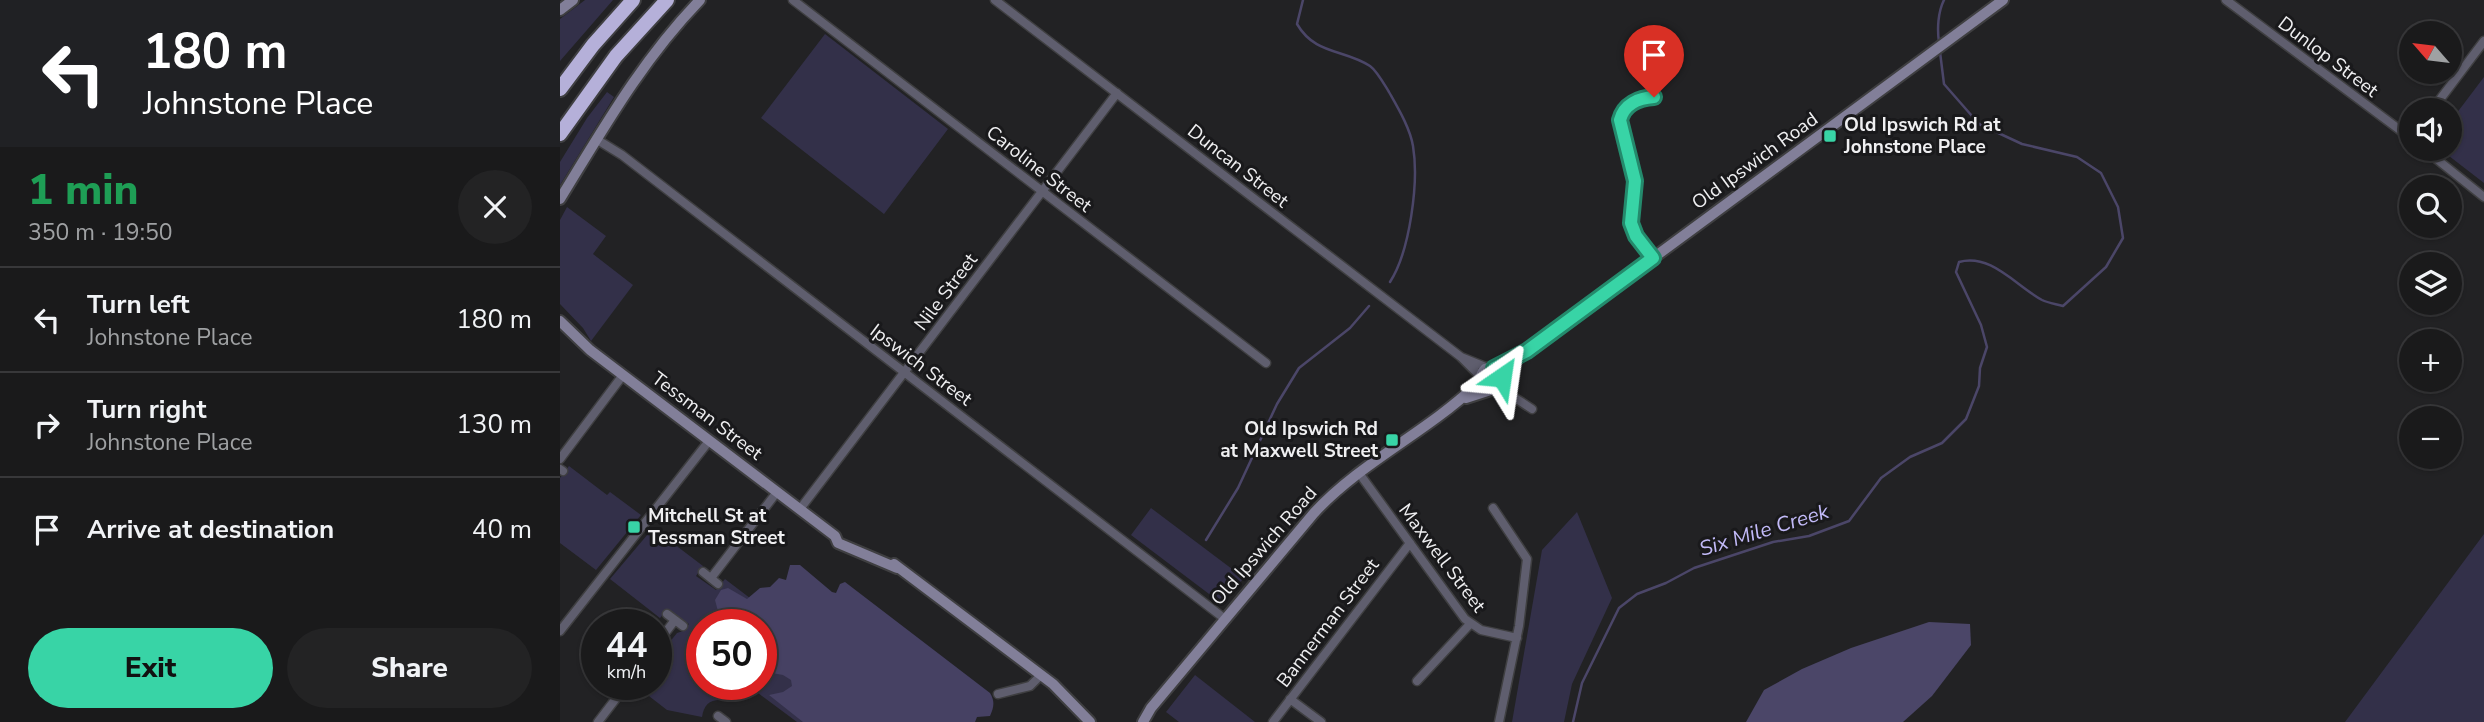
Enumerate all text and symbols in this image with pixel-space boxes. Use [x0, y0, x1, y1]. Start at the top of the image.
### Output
street label: Dunlop Street [2272, 11, 2384, 104]
text: 180 m [143, 18, 287, 85]
north arrow [2399, 21, 2462, 84]
map controls [2399, 21, 2462, 469]
pin [1624, 25, 1684, 97]
icon: left [28, 28, 119, 119]
icon: arrive [1635, 36, 1673, 74]
text: Johnstone Place [143, 82, 373, 125]
button: sound [2399, 98, 2462, 161]
street label: Old Ipswich Road [1687, 106, 1823, 216]
place label: Old Ipswich Rd at Johnstone Place [1843, 112, 2001, 160]
street label: Duncan Street [1182, 118, 1294, 214]
street label: Caroline Street [981, 120, 1097, 219]
marker: Old Ipswich Rd at Johnstone Place [1822, 128, 1838, 144]
text: 1 min [28, 162, 138, 219]
button: close [458, 170, 532, 244]
button: search [2399, 175, 2462, 238]
text: 350 m · 19:50 [28, 217, 173, 248]
street label: Nile Street [908, 248, 984, 336]
button: layers [2399, 252, 2462, 315]
text: Turn left [87, 287, 190, 322]
icon: left [28, 301, 66, 339]
text: 180 m [456, 302, 532, 337]
street label: Ipswich Street [865, 318, 978, 412]
text: Johnstone Place [87, 322, 252, 353]
button: + [2399, 329, 2462, 392]
position arrow [1465, 340, 1539, 414]
street label: Tessman Street [646, 366, 768, 466]
text: Turn right [87, 392, 206, 427]
icon: right [28, 406, 66, 444]
button: − [2399, 406, 2462, 469]
text: 130 m [456, 407, 532, 442]
place label: Old Ipswich Rd at Maxwell Street [1220, 416, 1379, 464]
text: Johnstone Place [87, 427, 252, 458]
marker: Old Ipswich Rd at Maxwell Street [1384, 432, 1400, 448]
street label: Old Ipswich Road [1205, 481, 1323, 611]
water label: Six Mile Creek [1696, 497, 1833, 563]
street label: Maxwell Street [1392, 498, 1492, 618]
place label: Mitchell St at Tessman Street [648, 503, 786, 551]
icon: arrive [28, 511, 66, 549]
text: Arrive at destination [87, 512, 334, 547]
text: 40 m [472, 512, 532, 547]
marker: Mitchell St at Tessman Street [626, 519, 642, 535]
street label: Bannerman Street [1271, 553, 1385, 693]
speed limit sign: 50 [686, 609, 777, 700]
text: 44 [605, 622, 648, 669]
button: Exit [28, 628, 273, 708]
button: Share [287, 628, 532, 708]
text: km/h [607, 660, 646, 684]

